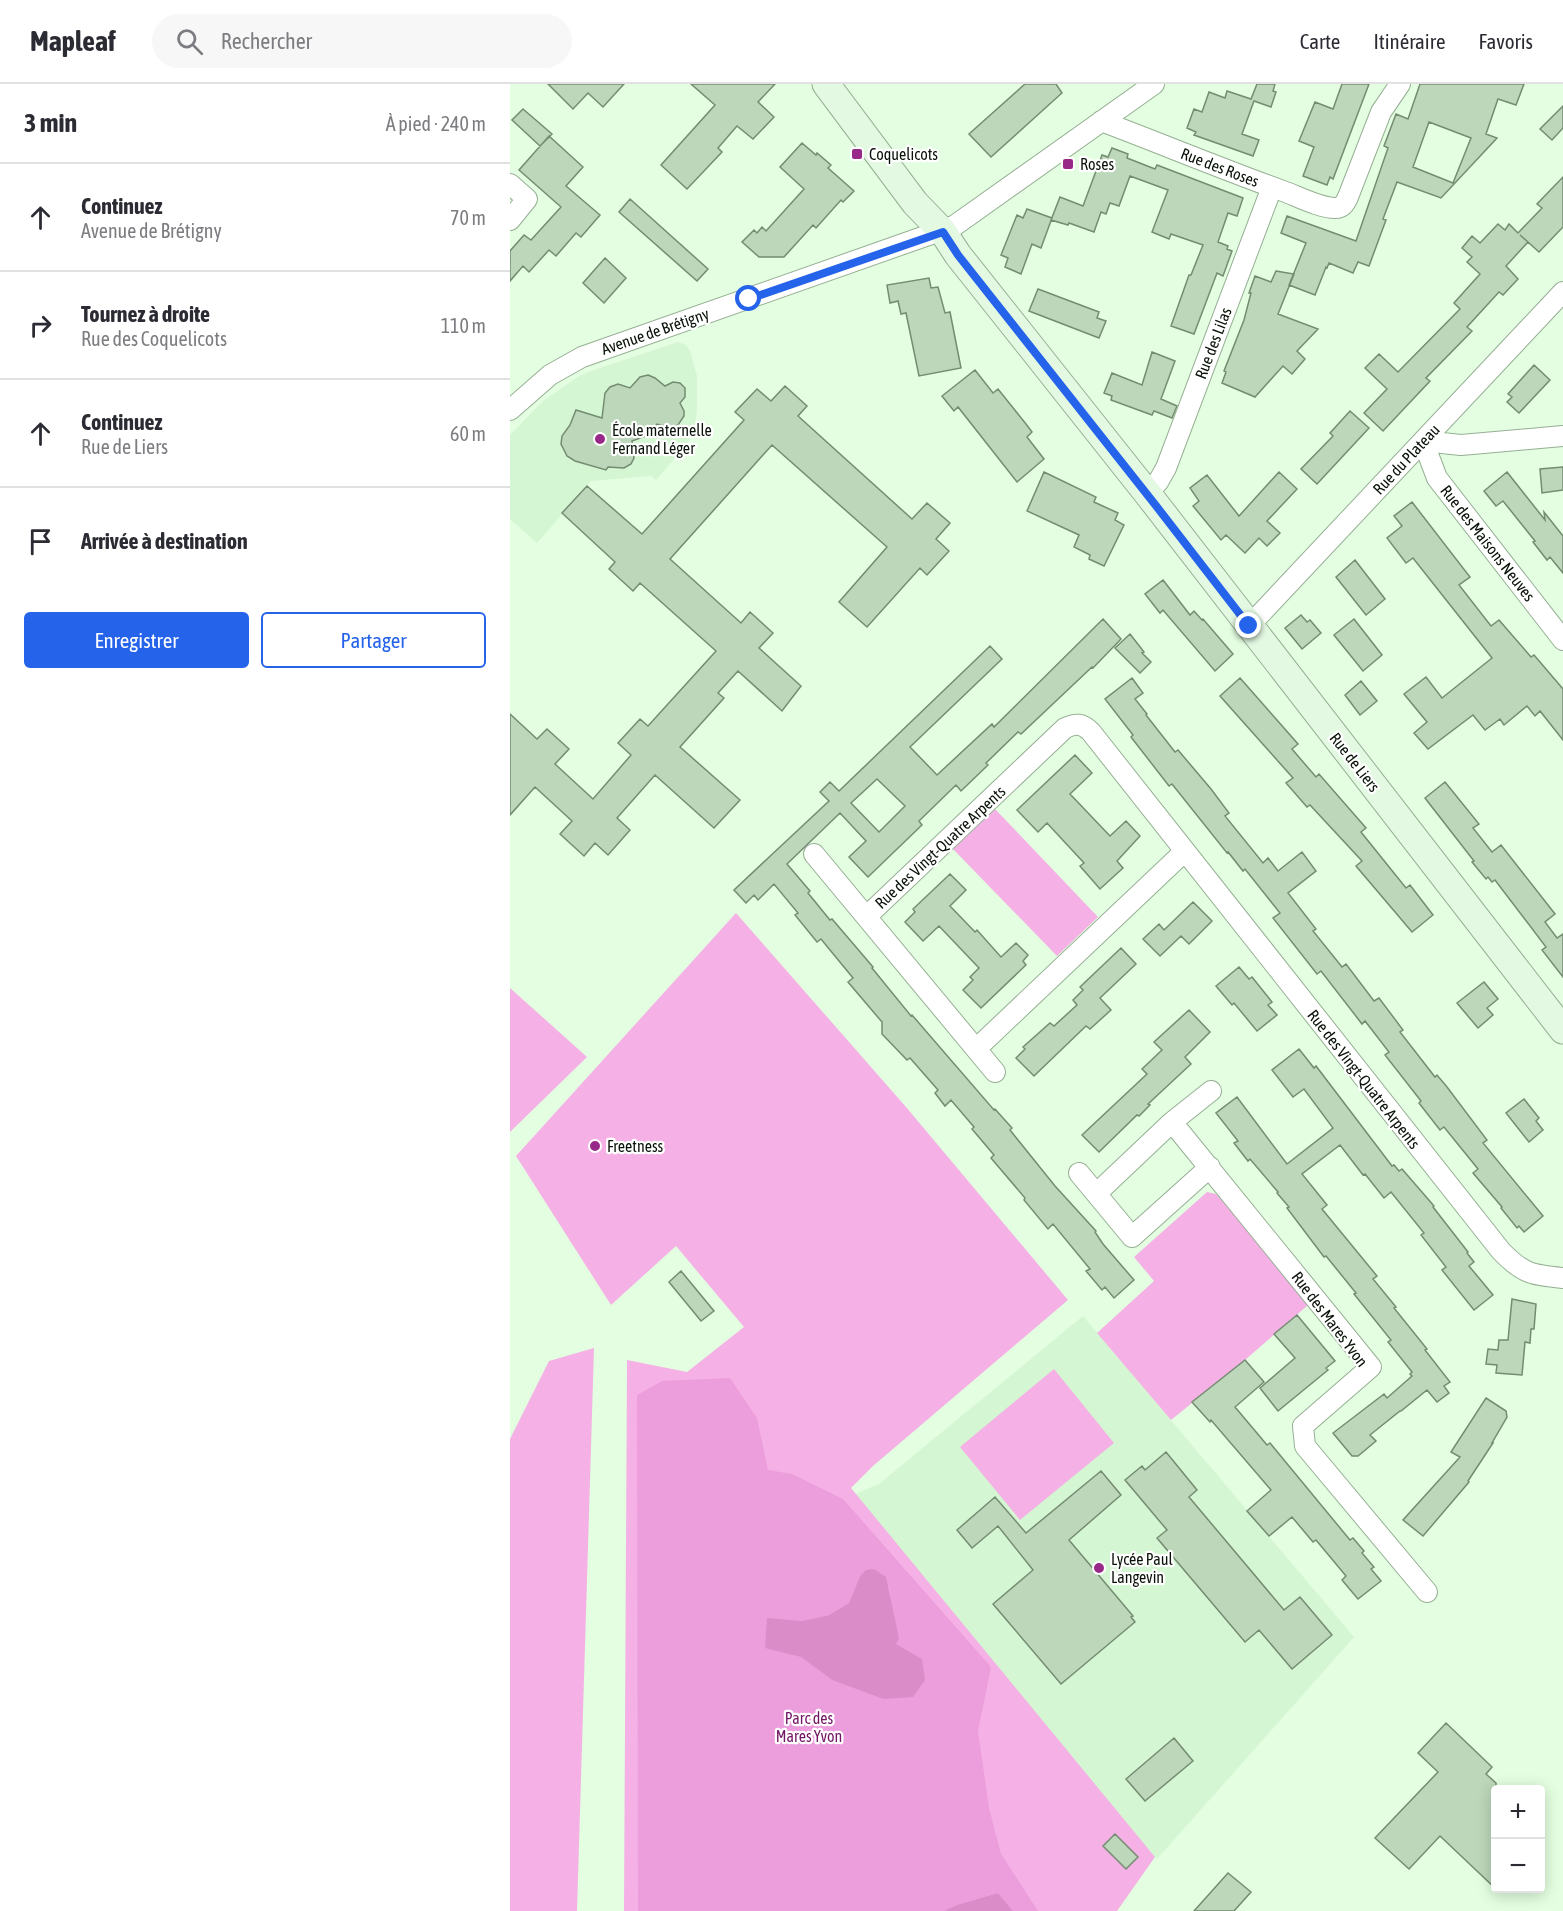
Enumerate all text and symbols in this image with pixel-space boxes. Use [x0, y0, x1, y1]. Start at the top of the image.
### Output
search box [152, 14, 572, 68]
text: Mapleaf [30, 25, 116, 57]
icon: search [173, 25, 206, 58]
text: Rechercher [221, 28, 312, 54]
text: Carte [1300, 29, 1340, 53]
text: Itinéraire [1373, 29, 1445, 53]
text: Favoris [1478, 29, 1533, 53]
text: 3 min [24, 108, 77, 138]
text: À pied · 240 m [386, 112, 486, 135]
street label: Rue des Roses [1179, 144, 1262, 190]
place label: Coquelicots [869, 145, 938, 164]
marker: Coquelicots [850, 147, 864, 161]
place label: Roses [1080, 155, 1114, 173]
marker: Roses [1061, 157, 1075, 171]
text: Continuez [81, 193, 163, 219]
icon: ahead [24, 201, 57, 234]
text: 70 m [450, 206, 486, 229]
text: Avenue de Brétigny [81, 219, 222, 242]
route start [735, 285, 761, 311]
text: Tournez à droite [81, 301, 210, 327]
street label: Avenue de Brétigny [599, 304, 712, 359]
street label: Rue des Lilas [1191, 304, 1235, 381]
icon: right [24, 309, 57, 342]
text: 110 m [441, 314, 486, 337]
text: Rue des Coquelicots [81, 327, 227, 350]
text: Continuez [81, 409, 163, 435]
icon: ahead [24, 417, 57, 450]
street label: Rue du Plateau [1369, 420, 1443, 498]
place label: École maternelle Fernand Léger [612, 421, 712, 458]
text: 60 m [450, 422, 486, 445]
marker: École maternelle Fernand Léger [593, 432, 607, 446]
text: Rue de Liers [81, 435, 168, 458]
street label: Rue des Maisons Neuves [1437, 481, 1539, 605]
icon: arrive [24, 525, 57, 558]
text: Arrivée à destination [81, 528, 248, 554]
button: Enregistrer [24, 612, 249, 668]
button: Partager [261, 612, 486, 668]
route end [1235, 612, 1261, 638]
street label: Rue de Liers [1326, 729, 1384, 795]
street label: Rue des Vingt-Quatre Arpents [871, 782, 1010, 913]
street label: Rue des Vingt-Quatre Arpents [1303, 1006, 1424, 1153]
place label: Freetness [607, 1137, 664, 1155]
marker: Freetness [588, 1139, 602, 1153]
street label: Rue des Mares Yvon [1288, 1268, 1372, 1370]
place label: Lycée Paul Langevin [1111, 1550, 1173, 1587]
marker: Lycée Paul Langevin [1092, 1561, 1106, 1575]
park label: Parc des Mares Yvon [776, 1709, 842, 1745]
map controls [1491, 1785, 1545, 1893]
button: + [1491, 1785, 1545, 1839]
button: − [1491, 1839, 1545, 1893]

